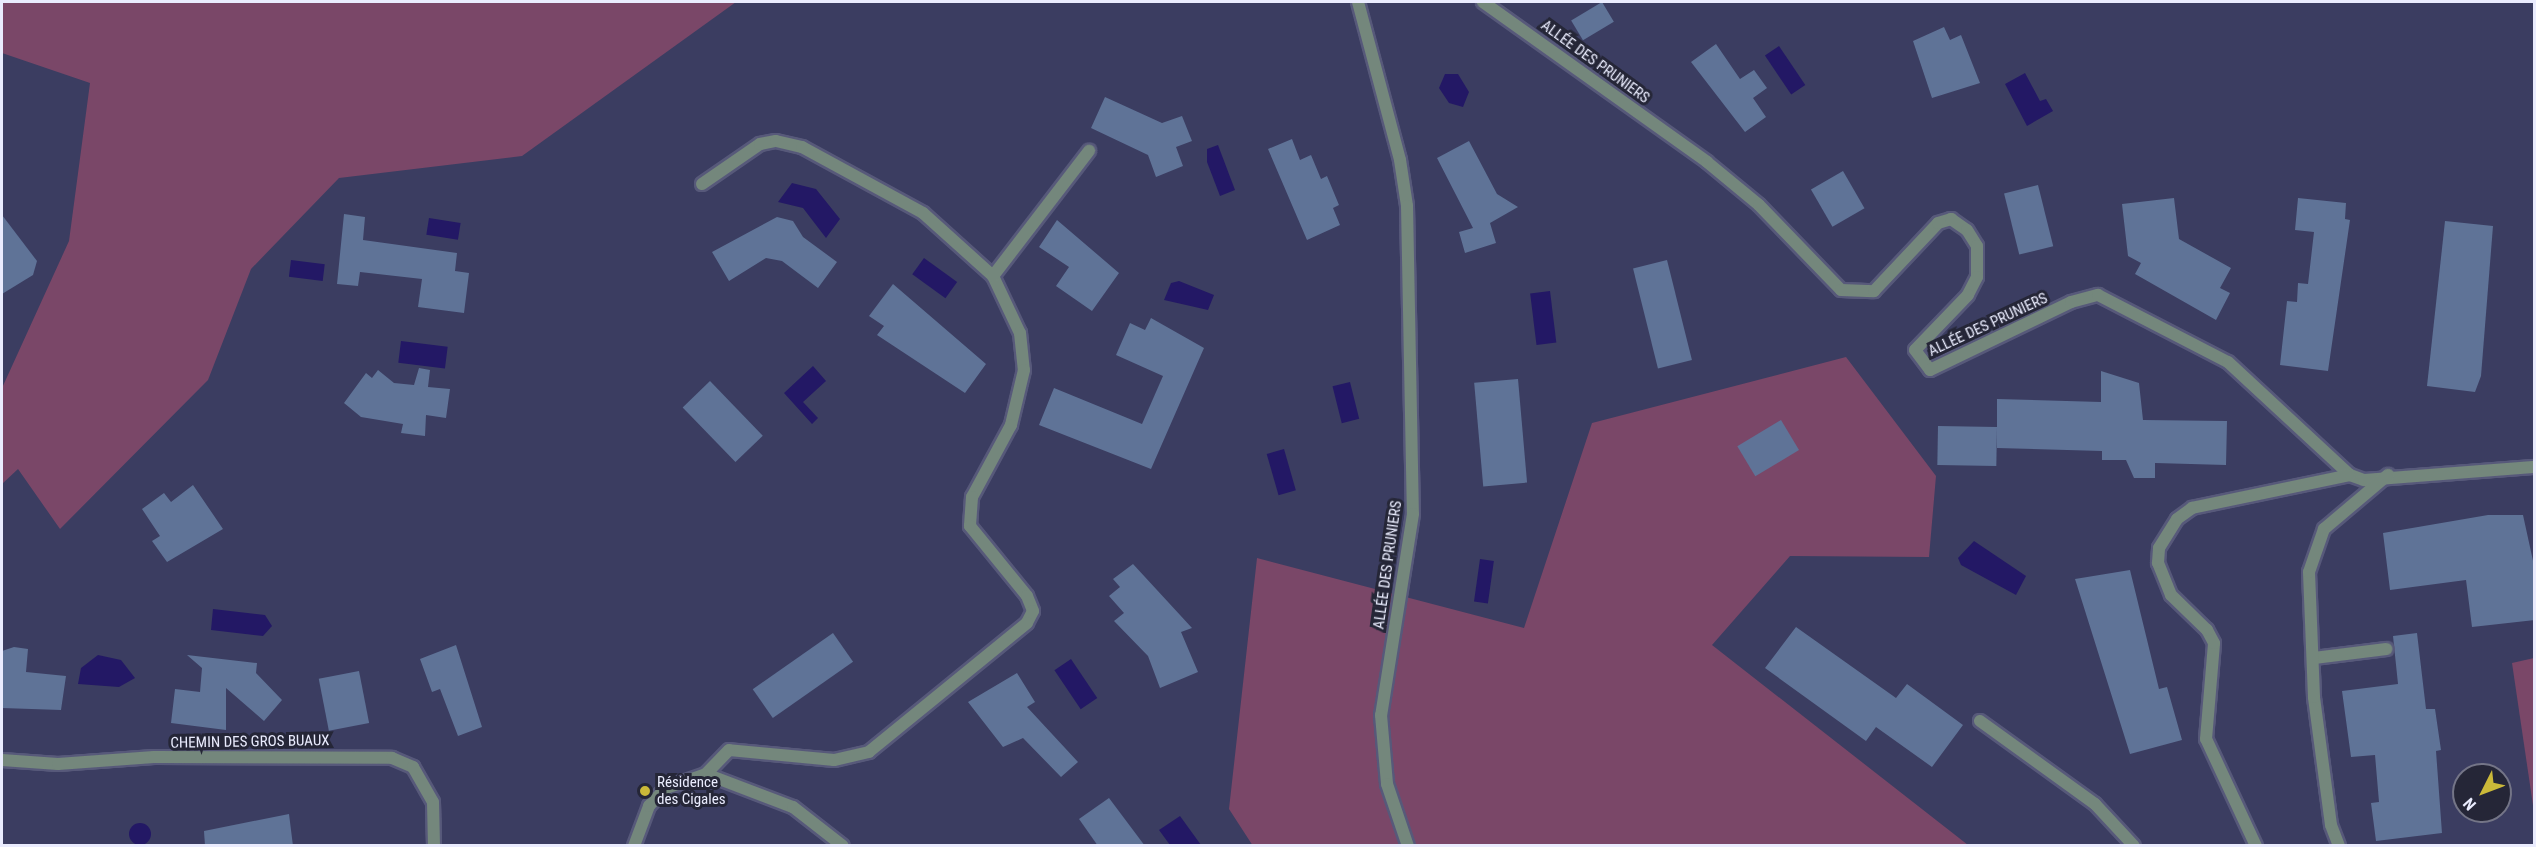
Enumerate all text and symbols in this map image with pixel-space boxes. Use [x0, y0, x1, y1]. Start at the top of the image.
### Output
street label: ALLÉE DES PRUNIERS [1537, 17, 1653, 107]
street label: ALLÉE DES PRUNIERS [1926, 289, 2050, 361]
street label: ALLÉE DES PRUNIERS [1370, 500, 1406, 630]
street label: CHEMIN DES GROS BUAUX [170, 732, 330, 752]
north arrow [2452, 763, 2512, 823]
place label: Résidence des Cigales [657, 773, 726, 808]
marker: Résidence des Cigales [638, 784, 652, 798]
text: N [2459, 794, 2480, 814]

